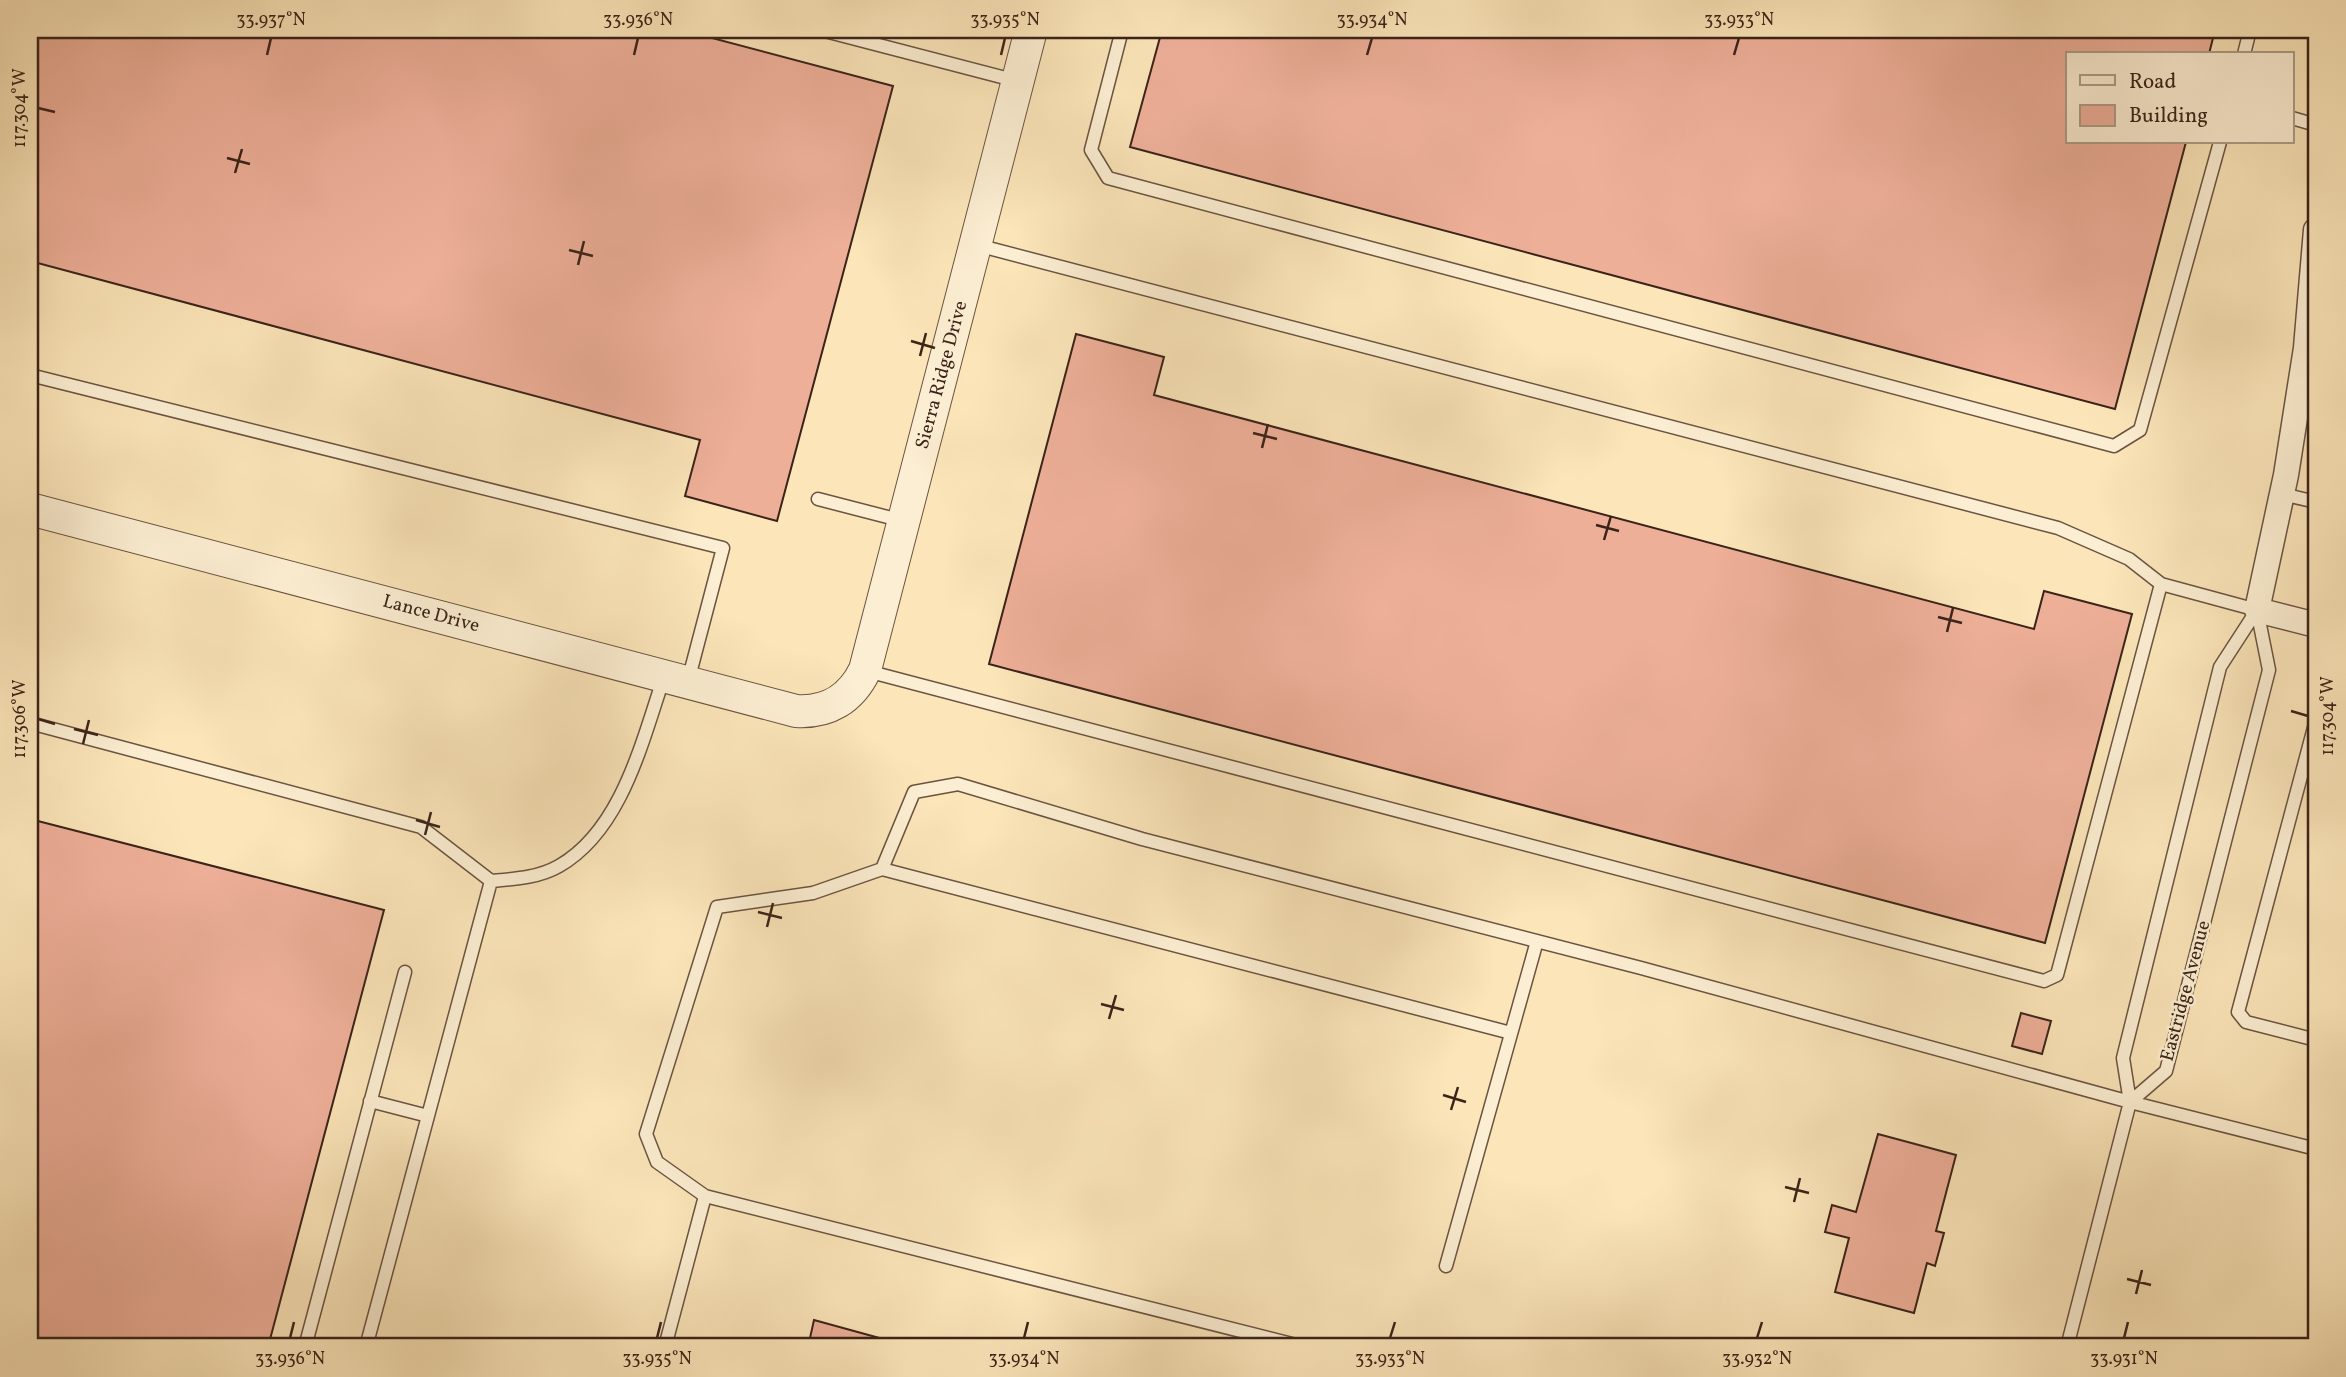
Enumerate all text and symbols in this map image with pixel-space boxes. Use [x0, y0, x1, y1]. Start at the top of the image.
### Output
text: 33.937°N [236, 8, 306, 33]
text: 33.936°N [603, 8, 673, 33]
text: 33.935°N [970, 8, 1040, 33]
text: 33.934°N [1336, 8, 1408, 33]
text: 33.933°N [1704, 8, 1774, 33]
legend [2066, 52, 2294, 144]
text: 117.304°W [8, 68, 33, 148]
text: Road [2129, 68, 2176, 97]
text: Building [2129, 102, 2208, 131]
street label: Sierra Ridge Drive [910, 298, 974, 452]
street label: Lance Drive [380, 589, 482, 639]
text: 117.304°W [2316, 676, 2341, 756]
text: 117.306°W [8, 679, 33, 759]
street label: Eastridge Avenue [2155, 918, 2217, 1064]
text: 33.936°N [255, 1347, 325, 1372]
text: 33.935°N [622, 1347, 692, 1372]
text: 33.934°N [988, 1347, 1060, 1372]
text: 33.933°N [1355, 1347, 1425, 1372]
text: 33.932°N [1722, 1347, 1792, 1372]
text: 33.931°N [2090, 1347, 2158, 1372]

